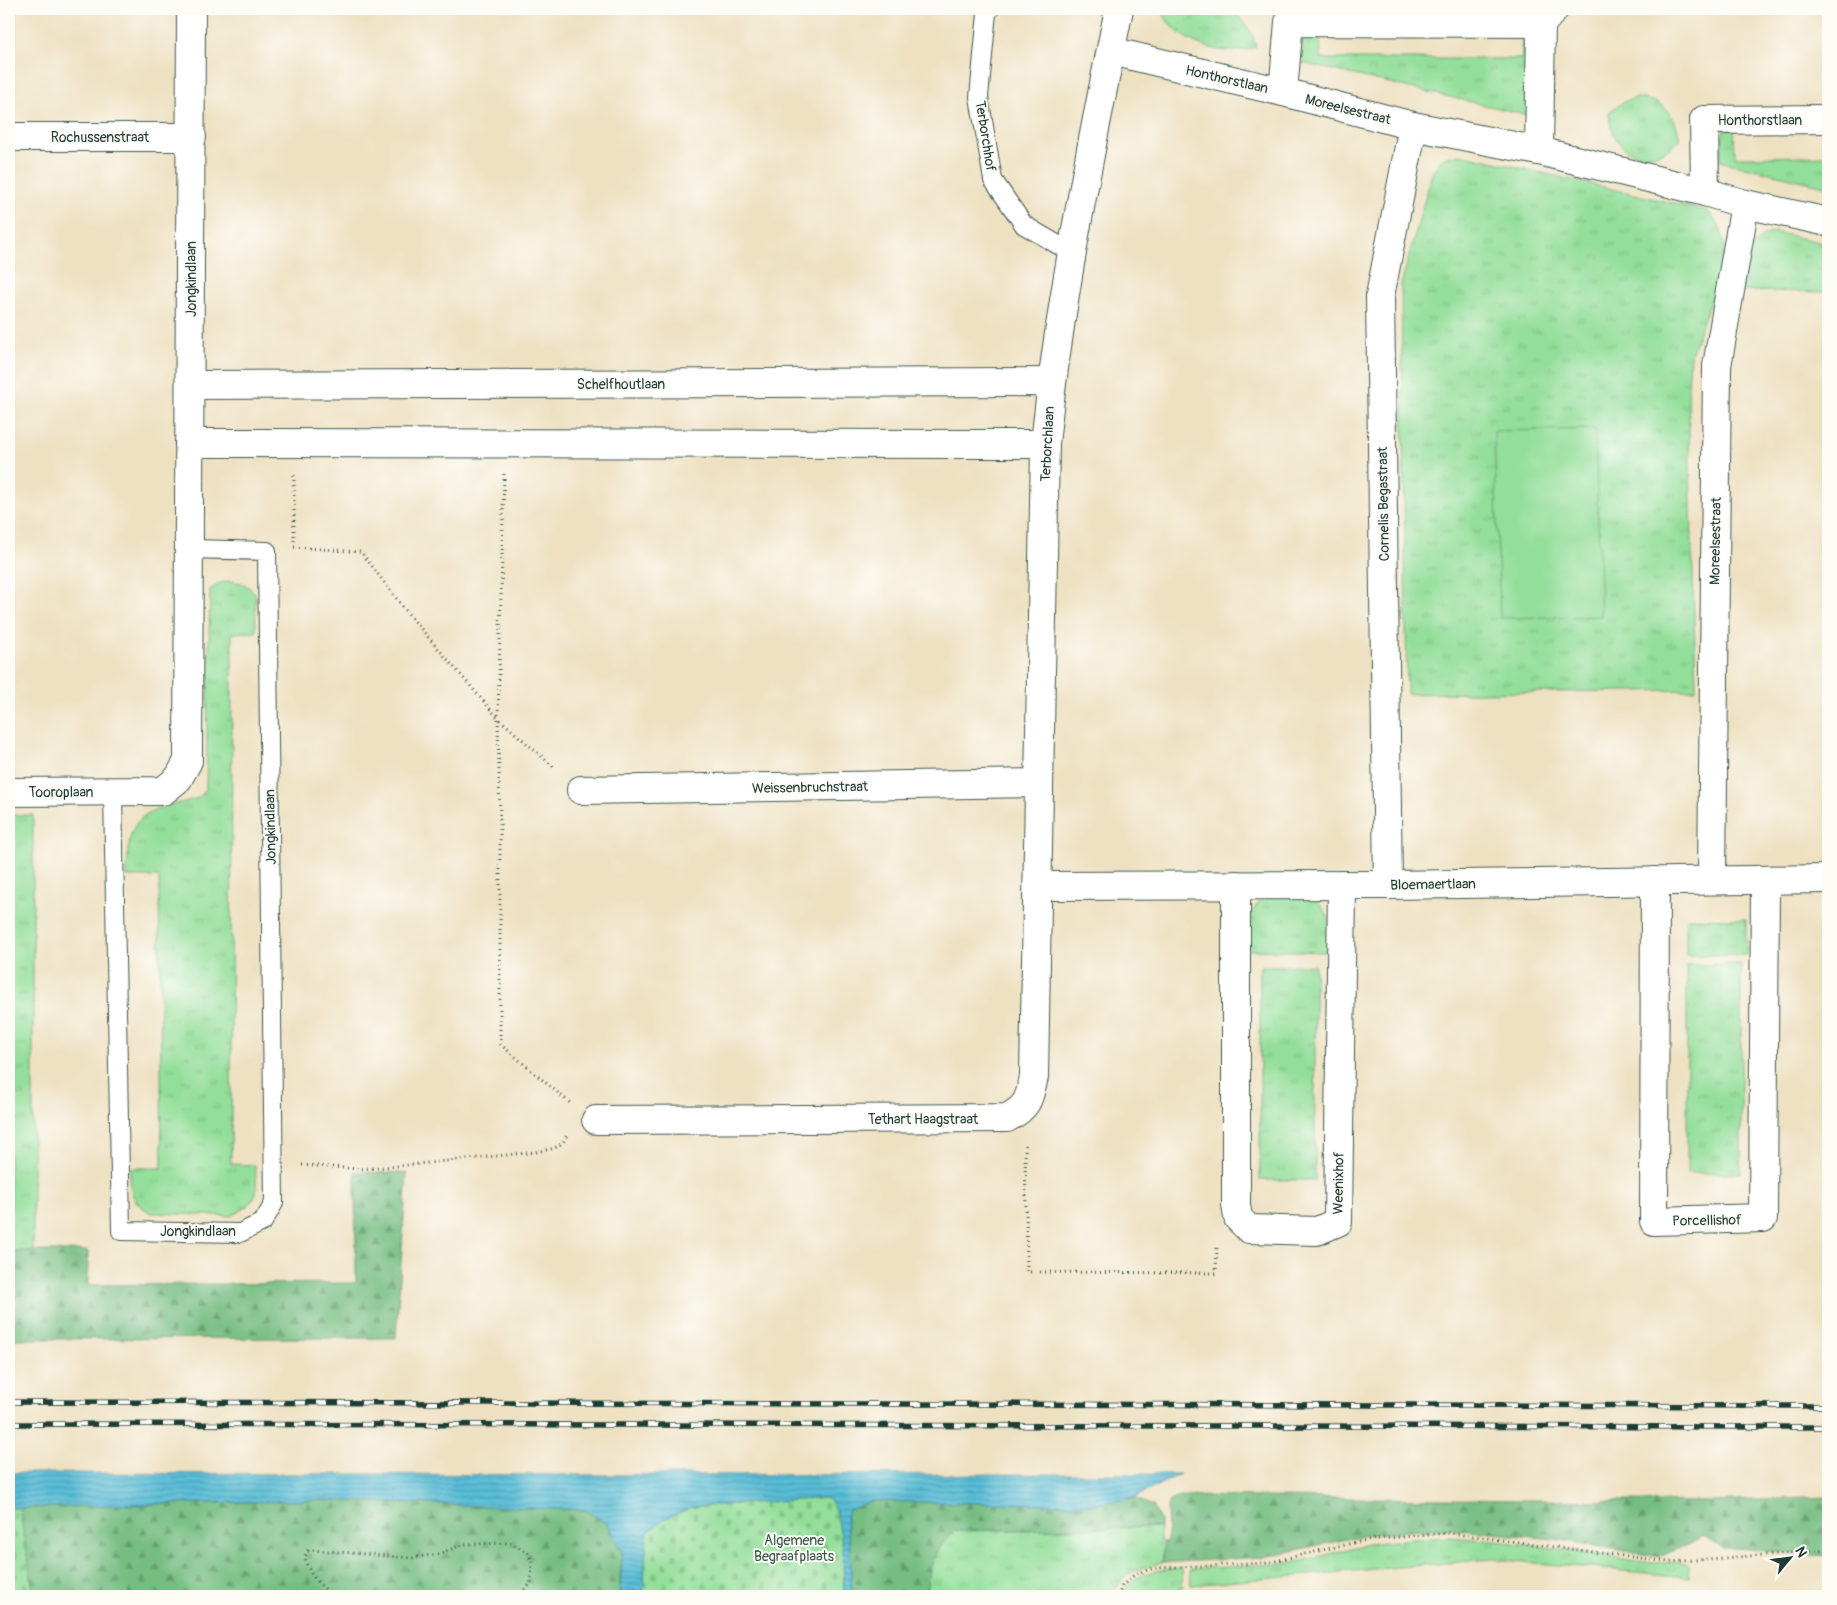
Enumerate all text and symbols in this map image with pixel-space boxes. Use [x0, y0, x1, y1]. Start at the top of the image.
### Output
street label: Honthorstlaan [1184, 62, 1270, 97]
street label: Moreelsestraat [1303, 91, 1393, 128]
street label: Terborchhof [972, 99, 1000, 173]
street label: Honthorstlaan [1718, 112, 1802, 129]
street label: Rochussenstraat [51, 129, 149, 146]
street label: Jongkindlaan [183, 241, 200, 317]
street label: Schelfhoutlaan [577, 376, 665, 393]
street label: Terborchlaan [1037, 406, 1058, 482]
street label: Cornelis Begastraat [1374, 446, 1393, 561]
street label: Moreelsestraat [1706, 497, 1725, 585]
street label: Weissenbruchstraat [752, 778, 869, 797]
street label: Tooroplaan [28, 784, 94, 801]
street label: Jongkindlaan [261, 789, 280, 865]
street label: Bloemaertlaan [1390, 875, 1476, 894]
street label: Tethart Haagstraat [868, 1111, 979, 1128]
street label: Weenixhof [1329, 1151, 1348, 1214]
street label: Porcellishof [1672, 1211, 1742, 1230]
street label: Jongkindlaan [160, 1223, 236, 1240]
park label: Algemene Begraafplaats [754, 1532, 835, 1565]
north arrow [1764, 1532, 1814, 1582]
text: N [1791, 1544, 1811, 1560]

